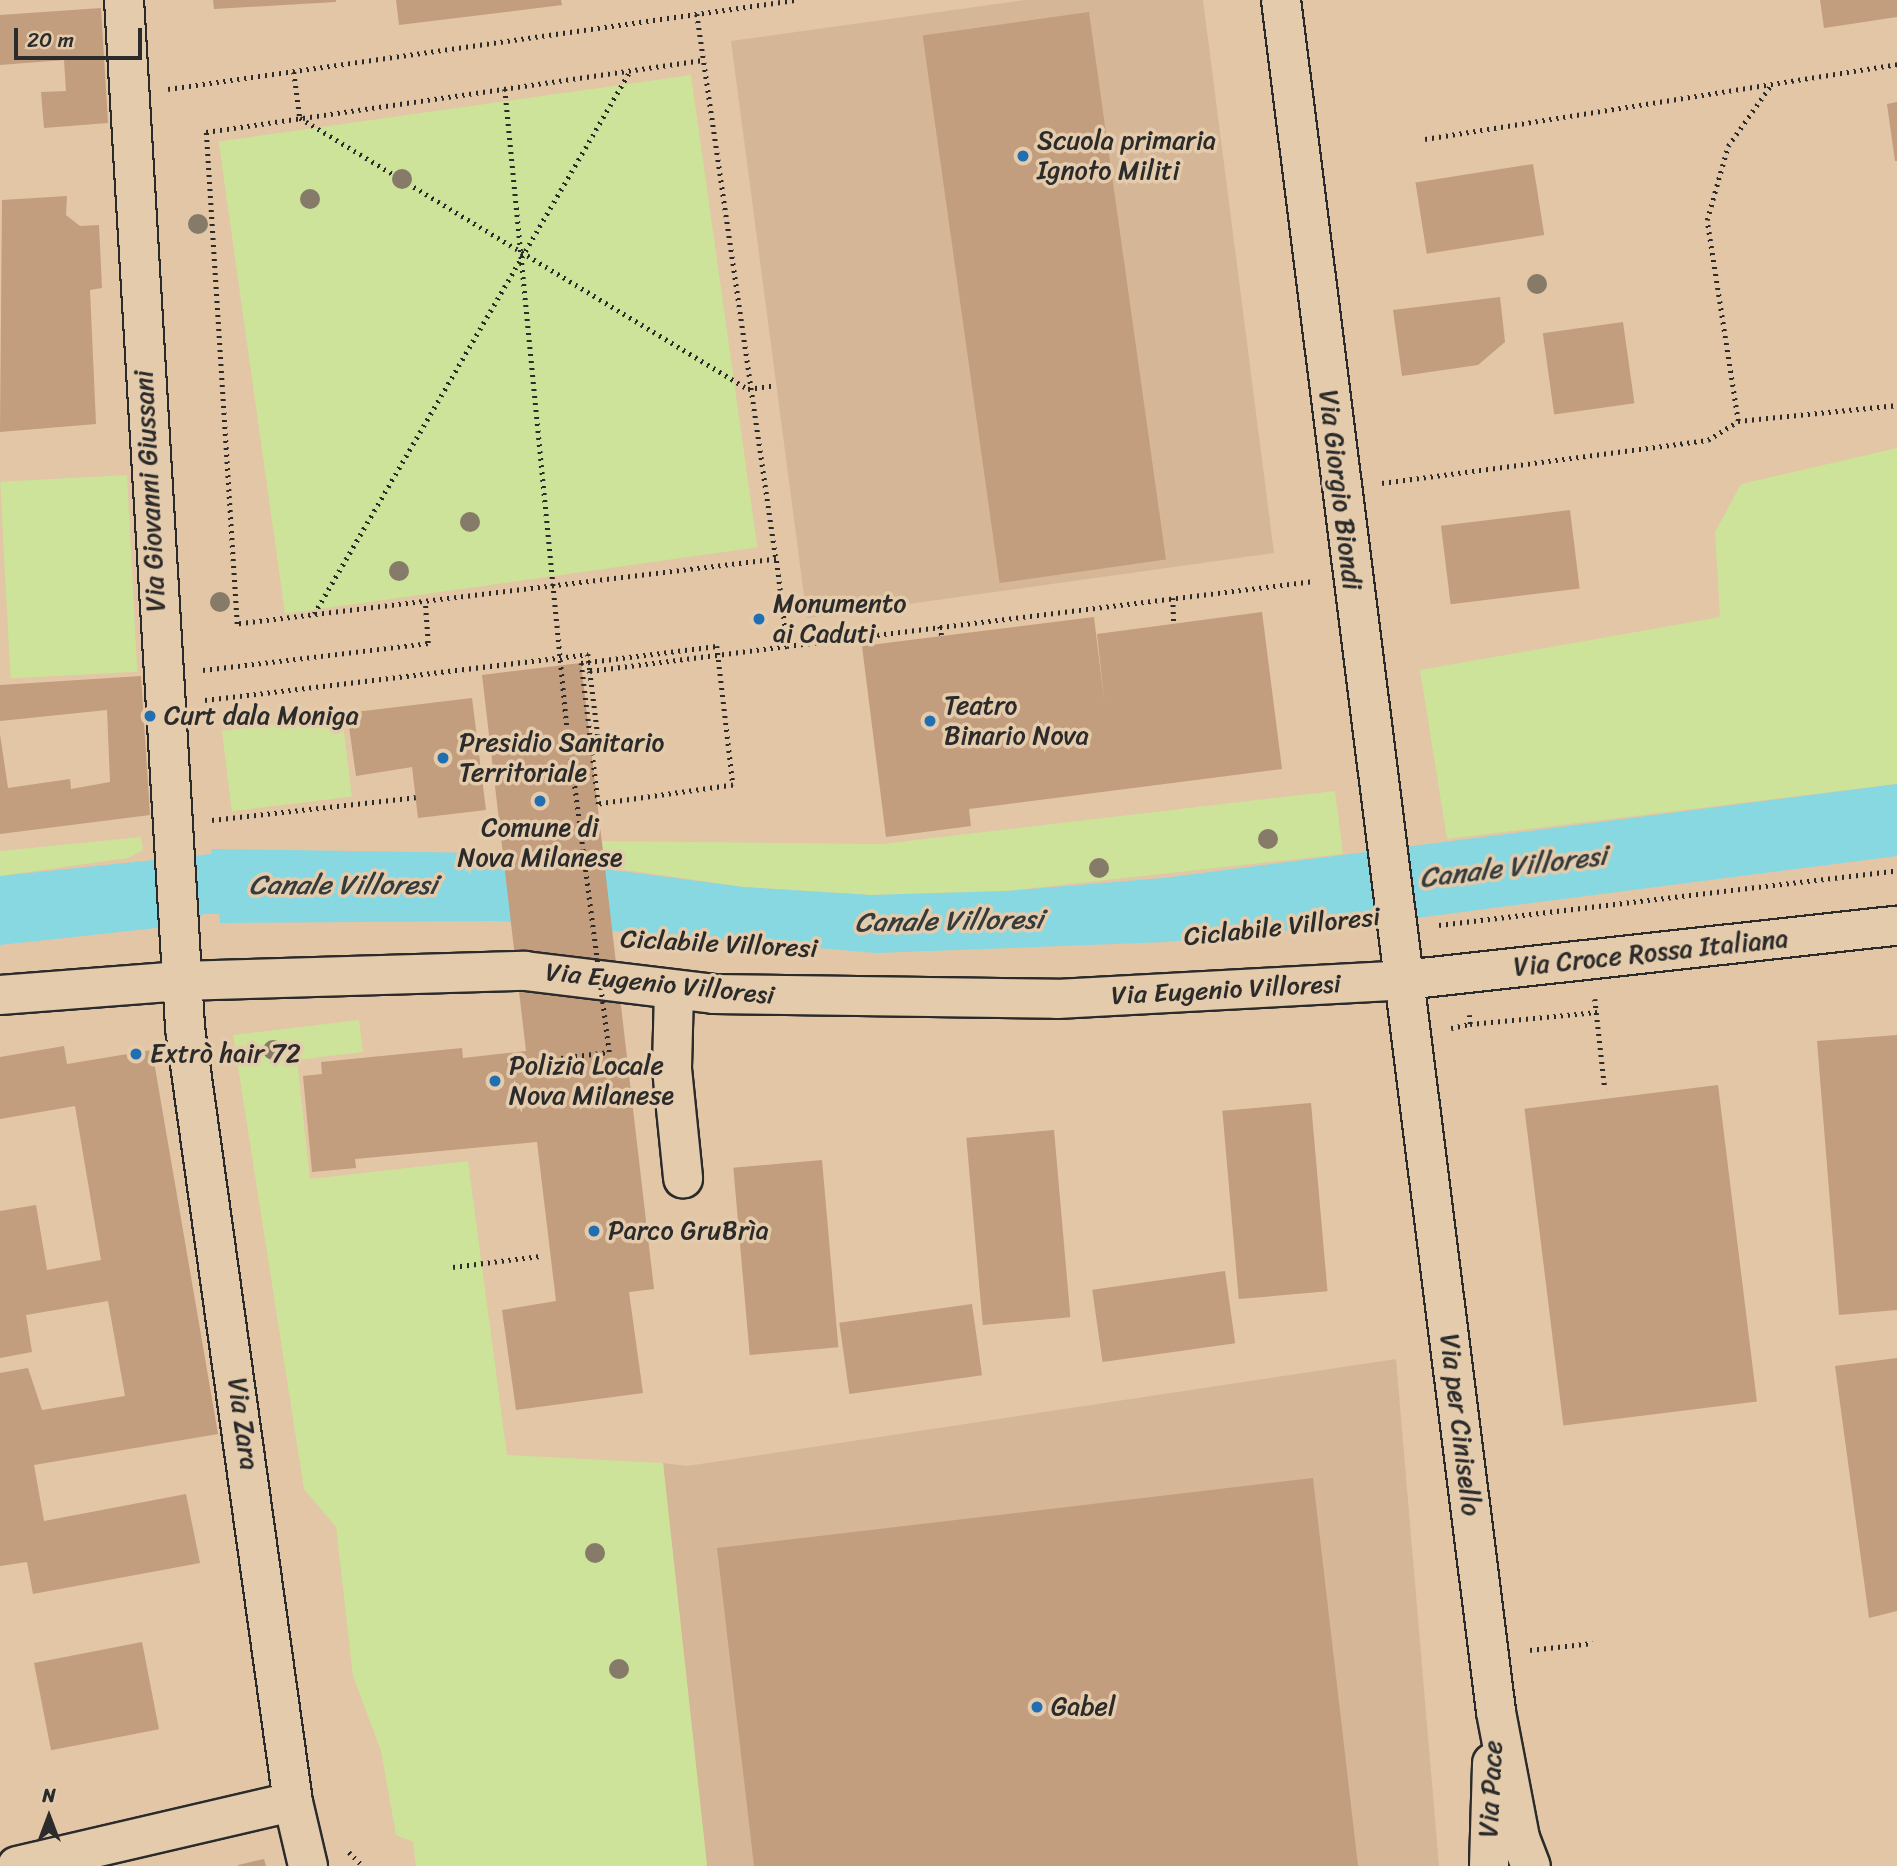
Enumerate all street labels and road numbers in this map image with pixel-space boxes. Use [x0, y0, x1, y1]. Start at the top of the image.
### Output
street label: Via Giovanni Giussani [128, 369, 172, 613]
street label: Via Giorgio Biondi [1312, 388, 1368, 592]
street label: Ciclabile Villoresi [1182, 901, 1382, 953]
street label: Ciclabile Villoresi [619, 923, 819, 965]
street label: Via Croce Rossa Italiana [1511, 923, 1791, 983]
street label: Via Eugenio Villoresi [543, 956, 777, 1012]
street label: Via Eugenio Villoresi [1110, 968, 1342, 1012]
street label: Via per Cinisello [1433, 1332, 1487, 1518]
street label: Via Zara [221, 1376, 265, 1472]
street label: Via Pace [1473, 1739, 1509, 1839]

